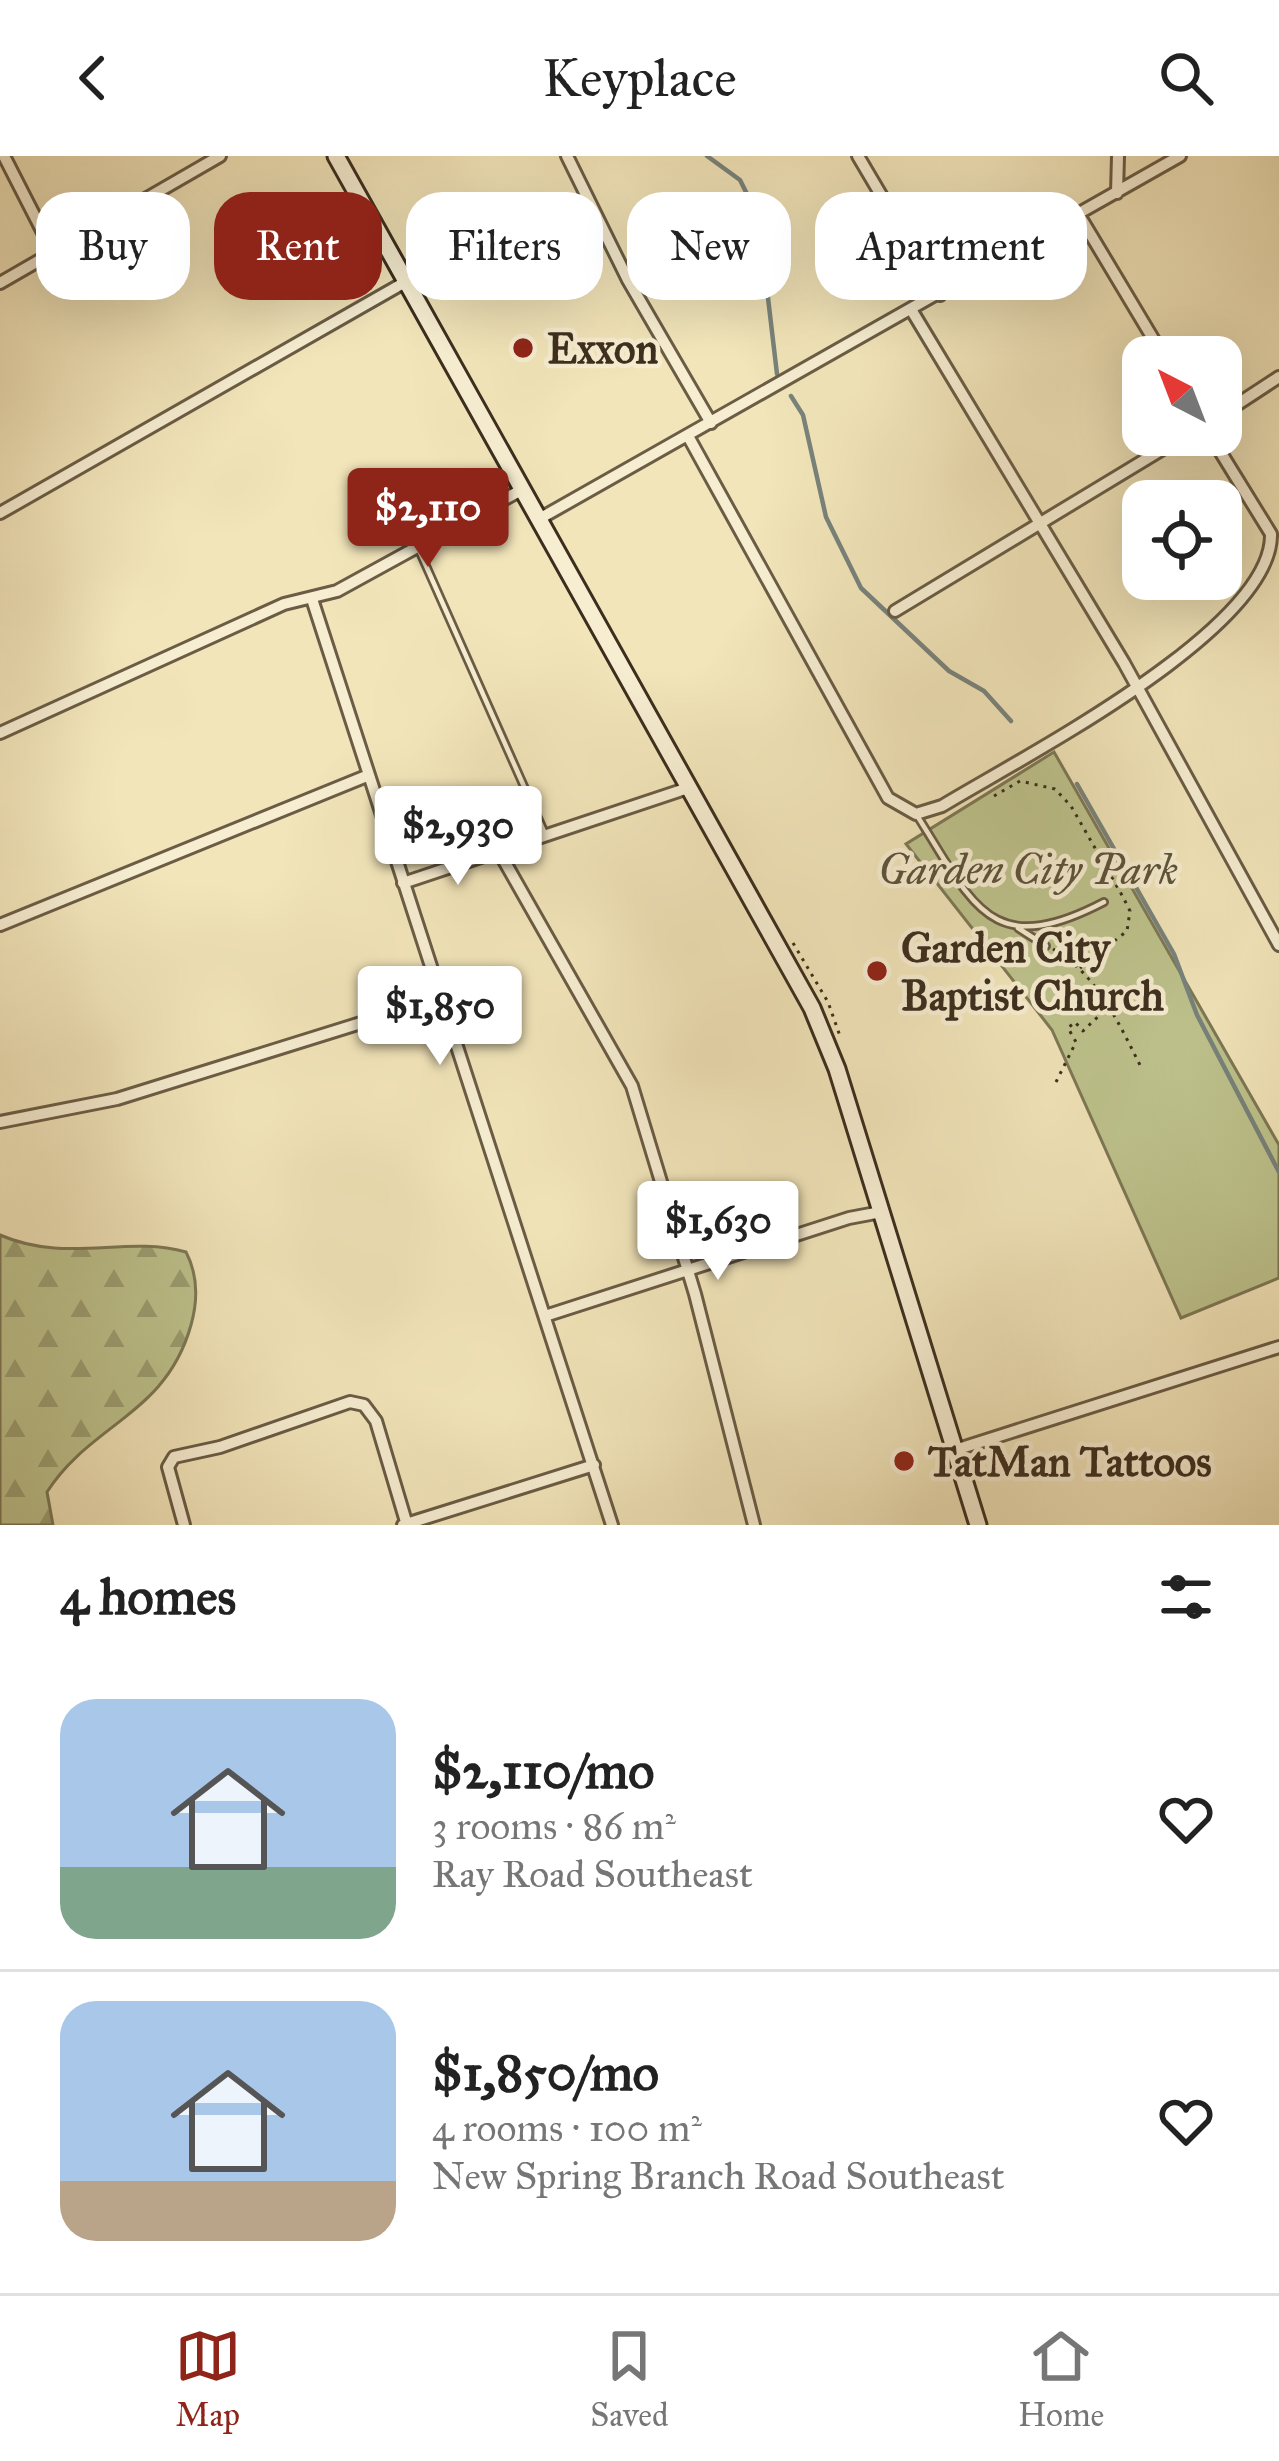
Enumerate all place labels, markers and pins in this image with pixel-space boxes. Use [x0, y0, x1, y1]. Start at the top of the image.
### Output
place label: Exxon [547, 323, 658, 375]
marker: Exxon [510, 335, 536, 361]
pin: $2,110 [330, 468, 526, 570]
pin: $2,930 [360, 786, 556, 888]
place label: Garden City Baptist Church [901, 922, 1165, 1022]
marker: Garden City Baptist Church [864, 958, 890, 984]
pin: $1,850 [342, 966, 538, 1068]
pin: $1,630 [620, 1181, 816, 1283]
place label: TatMan Tattoos [928, 1436, 1212, 1488]
marker: TatMan Tattoos [891, 1448, 917, 1474]

